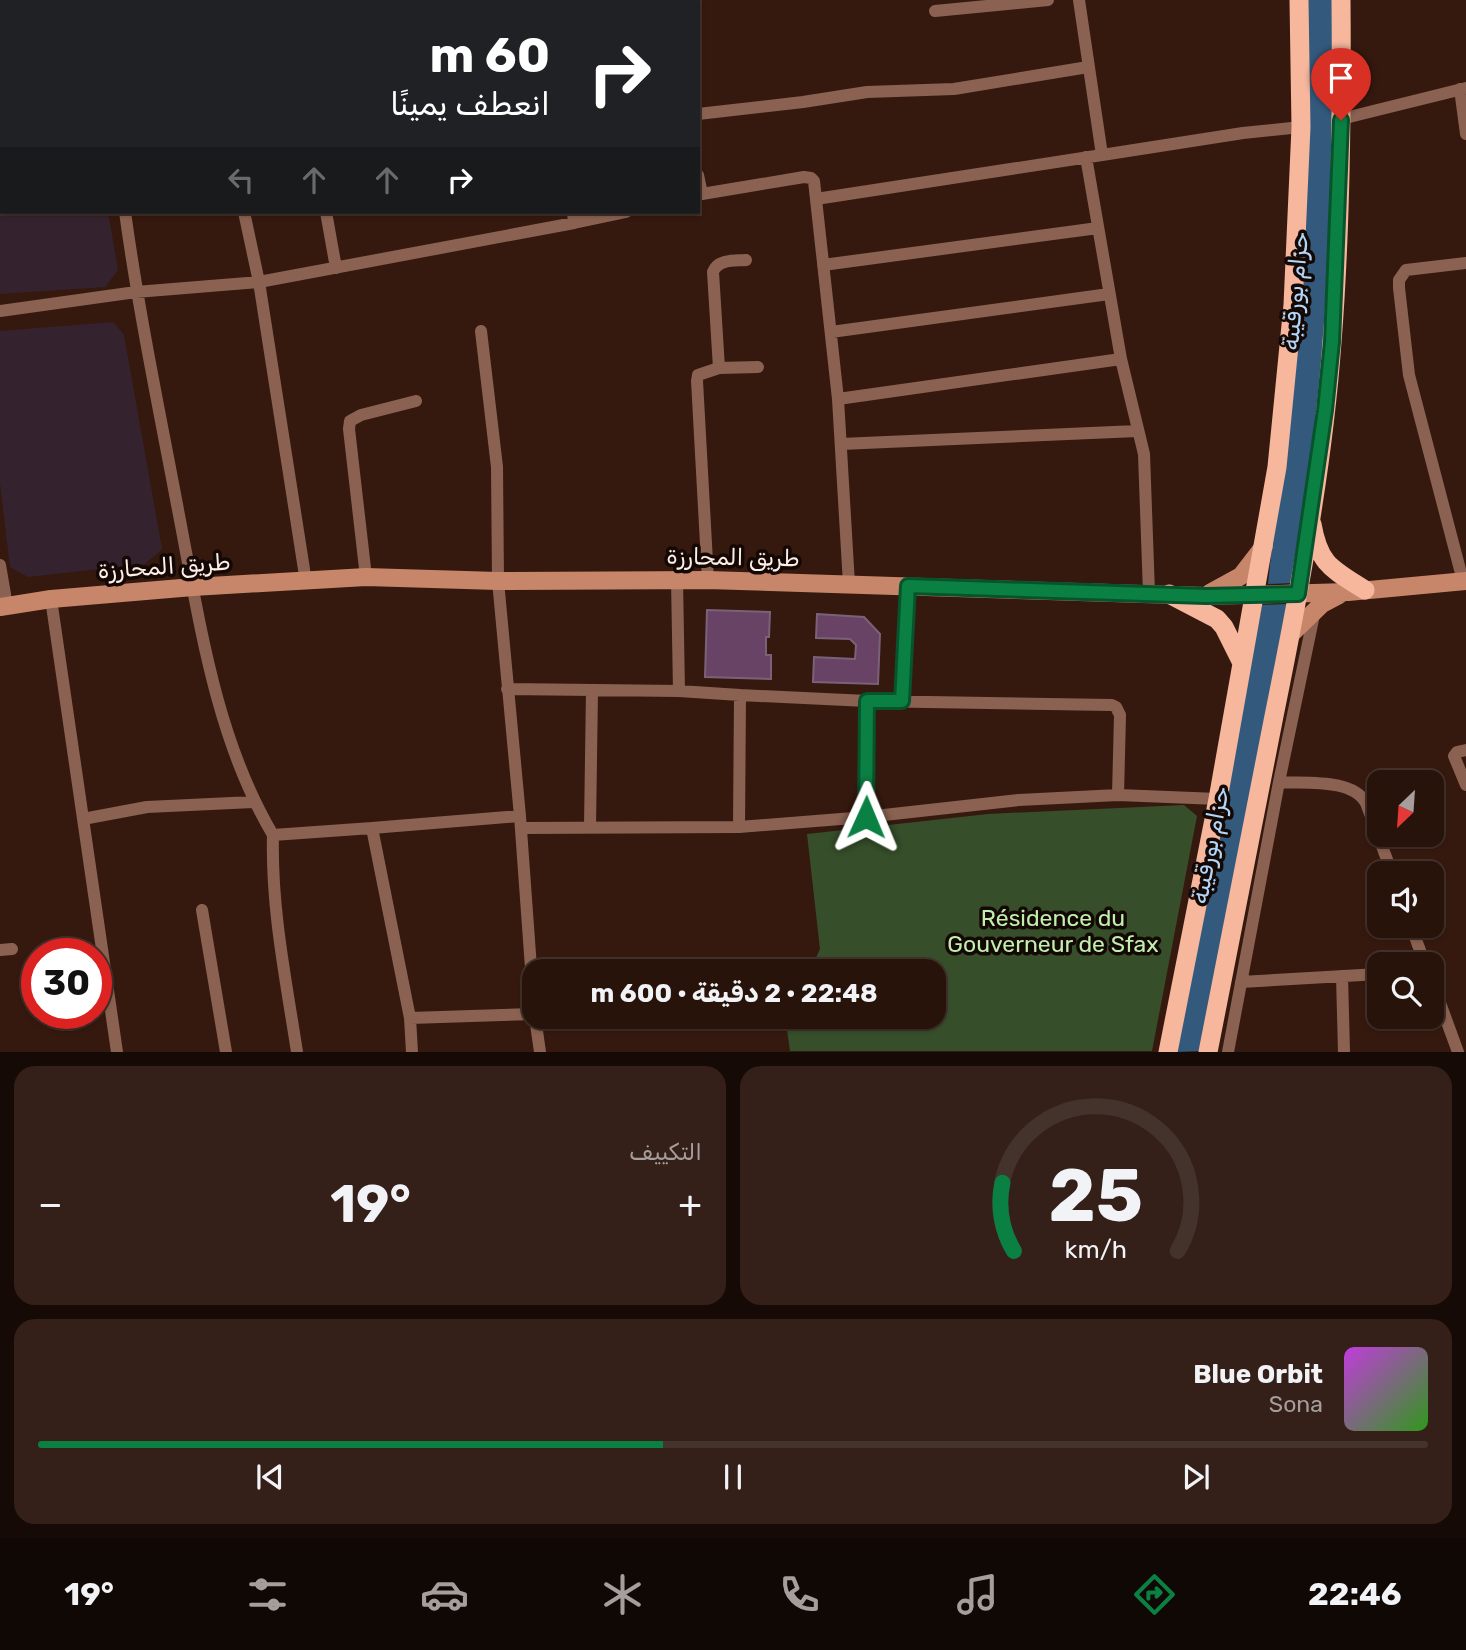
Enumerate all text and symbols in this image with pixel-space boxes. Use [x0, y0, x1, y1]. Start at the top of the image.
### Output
text: 60 m [429, 26, 550, 84]
icon: right [574, 28, 665, 119]
pin [1311, 48, 1371, 120]
icon: arrive [1322, 59, 1360, 97]
text: انعطف يمينًا [390, 85, 550, 123]
icon: left [222, 161, 260, 199]
icon: ahead [295, 161, 333, 199]
icon: ahead [368, 161, 406, 199]
icon: right [441, 161, 479, 199]
water label: حزام بورقيبة [1276, 230, 1316, 352]
street label: طريق المحارزة [666, 542, 800, 572]
street label: طريق المحارزة [97, 547, 231, 585]
north arrow [1367, 770, 1444, 847]
map controls [1367, 770, 1444, 1029]
position arrow [829, 780, 903, 854]
water label: حزام بورقيبة [1185, 784, 1237, 907]
button: sound [1367, 861, 1444, 938]
park label: Résidence du Gouverneur de Sfax [947, 904, 1159, 958]
speed limit sign: 30 [21, 938, 112, 1029]
button: search [1367, 952, 1444, 1029]
text: 22:48 · 2 دقيقة · 600 m [590, 978, 878, 1009]
text: التكييف [629, 1138, 702, 1166]
text: 25 [1049, 1154, 1143, 1240]
text: 19° [330, 1173, 411, 1235]
text: − [38, 1181, 63, 1227]
text: + [678, 1181, 702, 1227]
text: km/h [1065, 1235, 1127, 1264]
text: Blue Orbit [1193, 1359, 1323, 1390]
text: Sona [1269, 1390, 1323, 1418]
icon: previous [251, 1458, 289, 1496]
icon: pause [714, 1458, 752, 1496]
icon: next [1177, 1458, 1215, 1496]
icon: filters [243, 1570, 292, 1619]
icon: car [420, 1570, 469, 1619]
icon: climate [598, 1570, 647, 1619]
icon: phone [775, 1570, 824, 1619]
icon: music [953, 1570, 1002, 1619]
icon: directions [1130, 1570, 1179, 1619]
text: 19° [64, 1575, 114, 1613]
text: 22:46 [1308, 1575, 1402, 1613]

